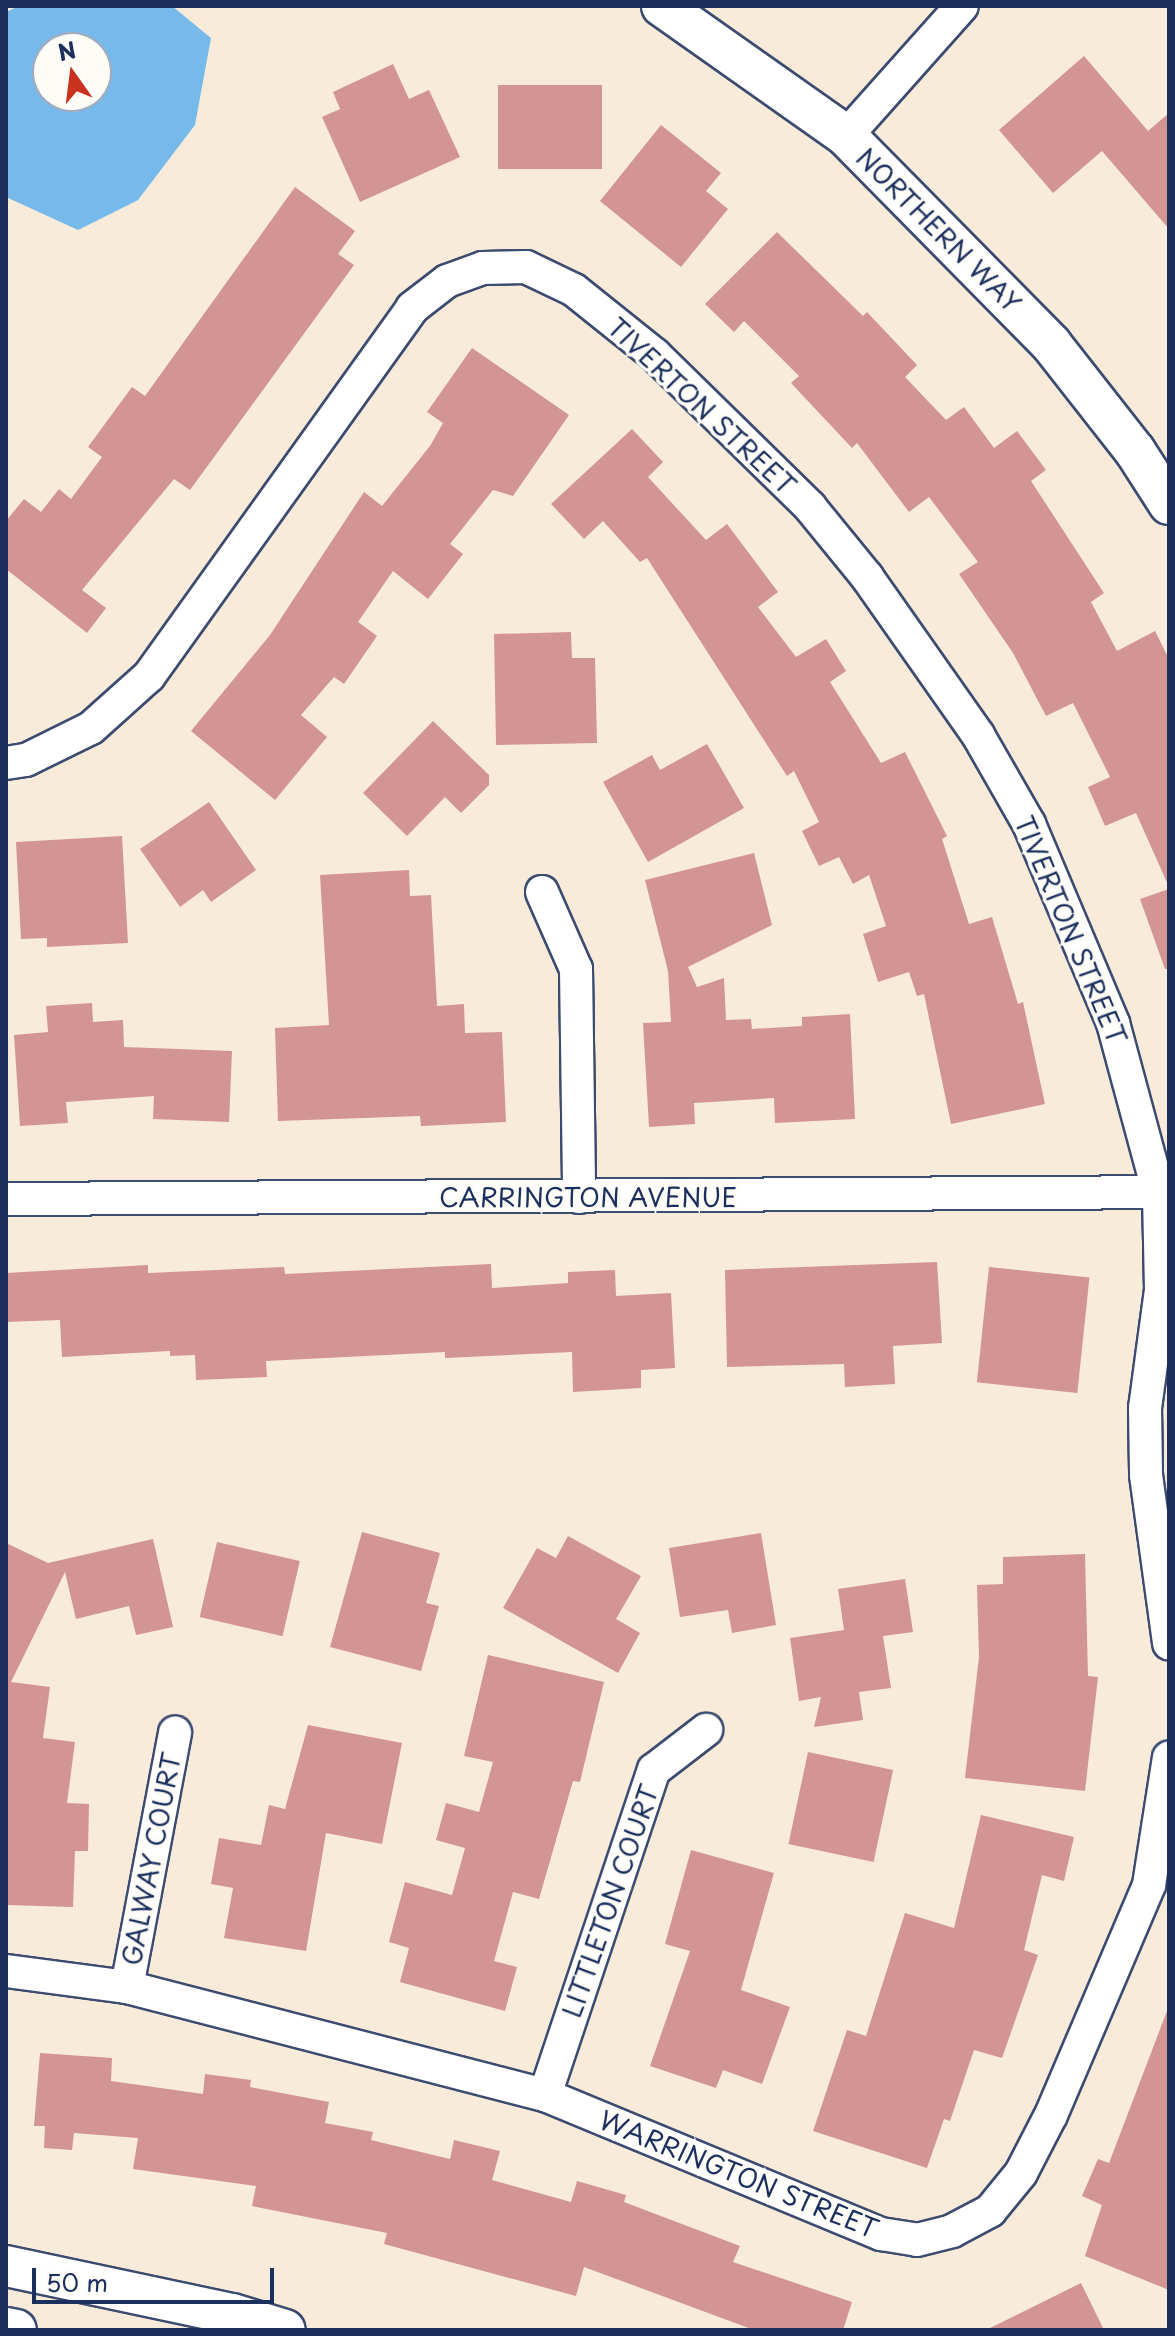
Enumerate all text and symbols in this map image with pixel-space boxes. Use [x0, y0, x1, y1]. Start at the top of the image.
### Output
north arrow [32, 32, 112, 112]
text: N [54, 32, 79, 68]
street label: NORTHERN WAY [850, 141, 1028, 319]
street label: TIVERTON STREET [602, 311, 802, 501]
street label: TIVERTON STREET [1009, 811, 1133, 1049]
street label: CARRINGTON AVENUE [439, 1181, 737, 1213]
street label: GALWAY COURT [115, 1750, 187, 1968]
street label: LITTLETON COURT [555, 1780, 665, 2022]
street label: WARRINGTON STREET [594, 2103, 884, 2245]
scale bar [36, 2252, 278, 2302]
text: 50 m [46, 2264, 108, 2300]

